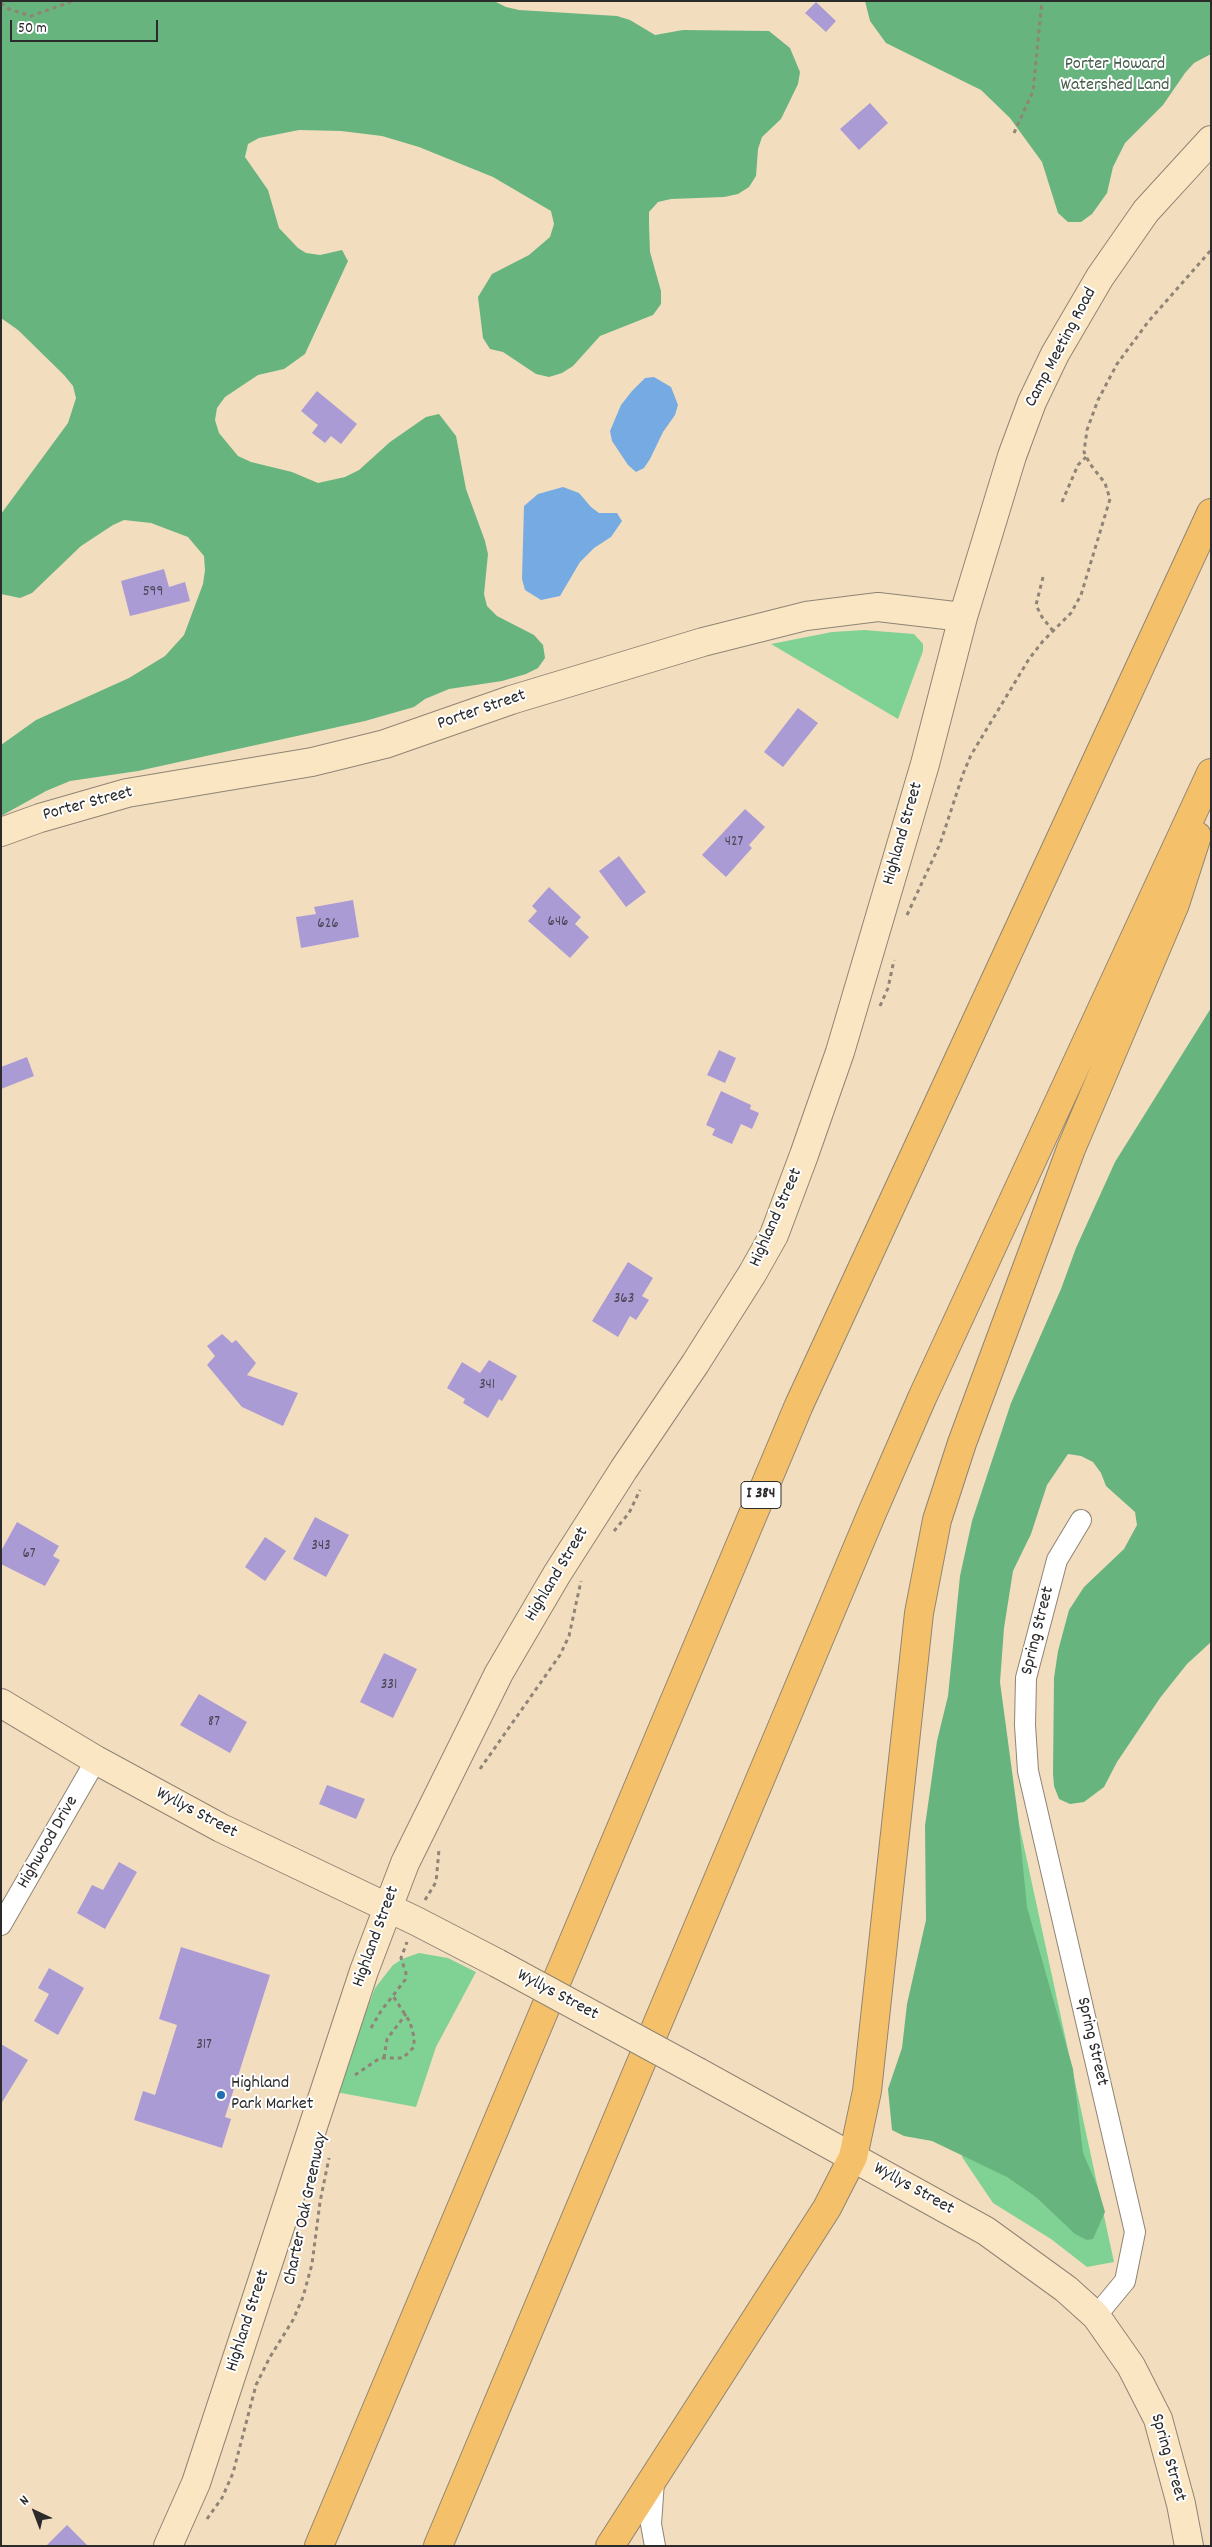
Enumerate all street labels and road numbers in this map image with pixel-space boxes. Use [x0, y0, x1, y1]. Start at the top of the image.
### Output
street label: Camp Meeting Road [1021, 284, 1103, 412]
street label: Porter Street [435, 686, 529, 736]
street label: Highland Street [879, 780, 929, 888]
street label: Porter Street [41, 783, 135, 827]
street label: Highland Street [746, 1165, 808, 1271]
road number: I 384 [741, 1482, 781, 1508]
street label: Highland Street [521, 1524, 595, 1626]
street label: Spring Street [1018, 1585, 1060, 1677]
street label: Wyllys Street [152, 1784, 240, 1844]
street label: Highwood Drive [14, 1793, 84, 1893]
street label: Highland Street [349, 1884, 405, 1990]
street label: Wyllys Street [513, 1966, 601, 2026]
street label: Spring Street [1070, 1996, 1112, 2088]
street label: Charter Oak Greenway [280, 2131, 334, 2287]
street label: Wyllys Street [869, 2159, 957, 2221]
street label: Highland Street [222, 2267, 276, 2375]
street label: Spring Street [1144, 2412, 1190, 2504]

